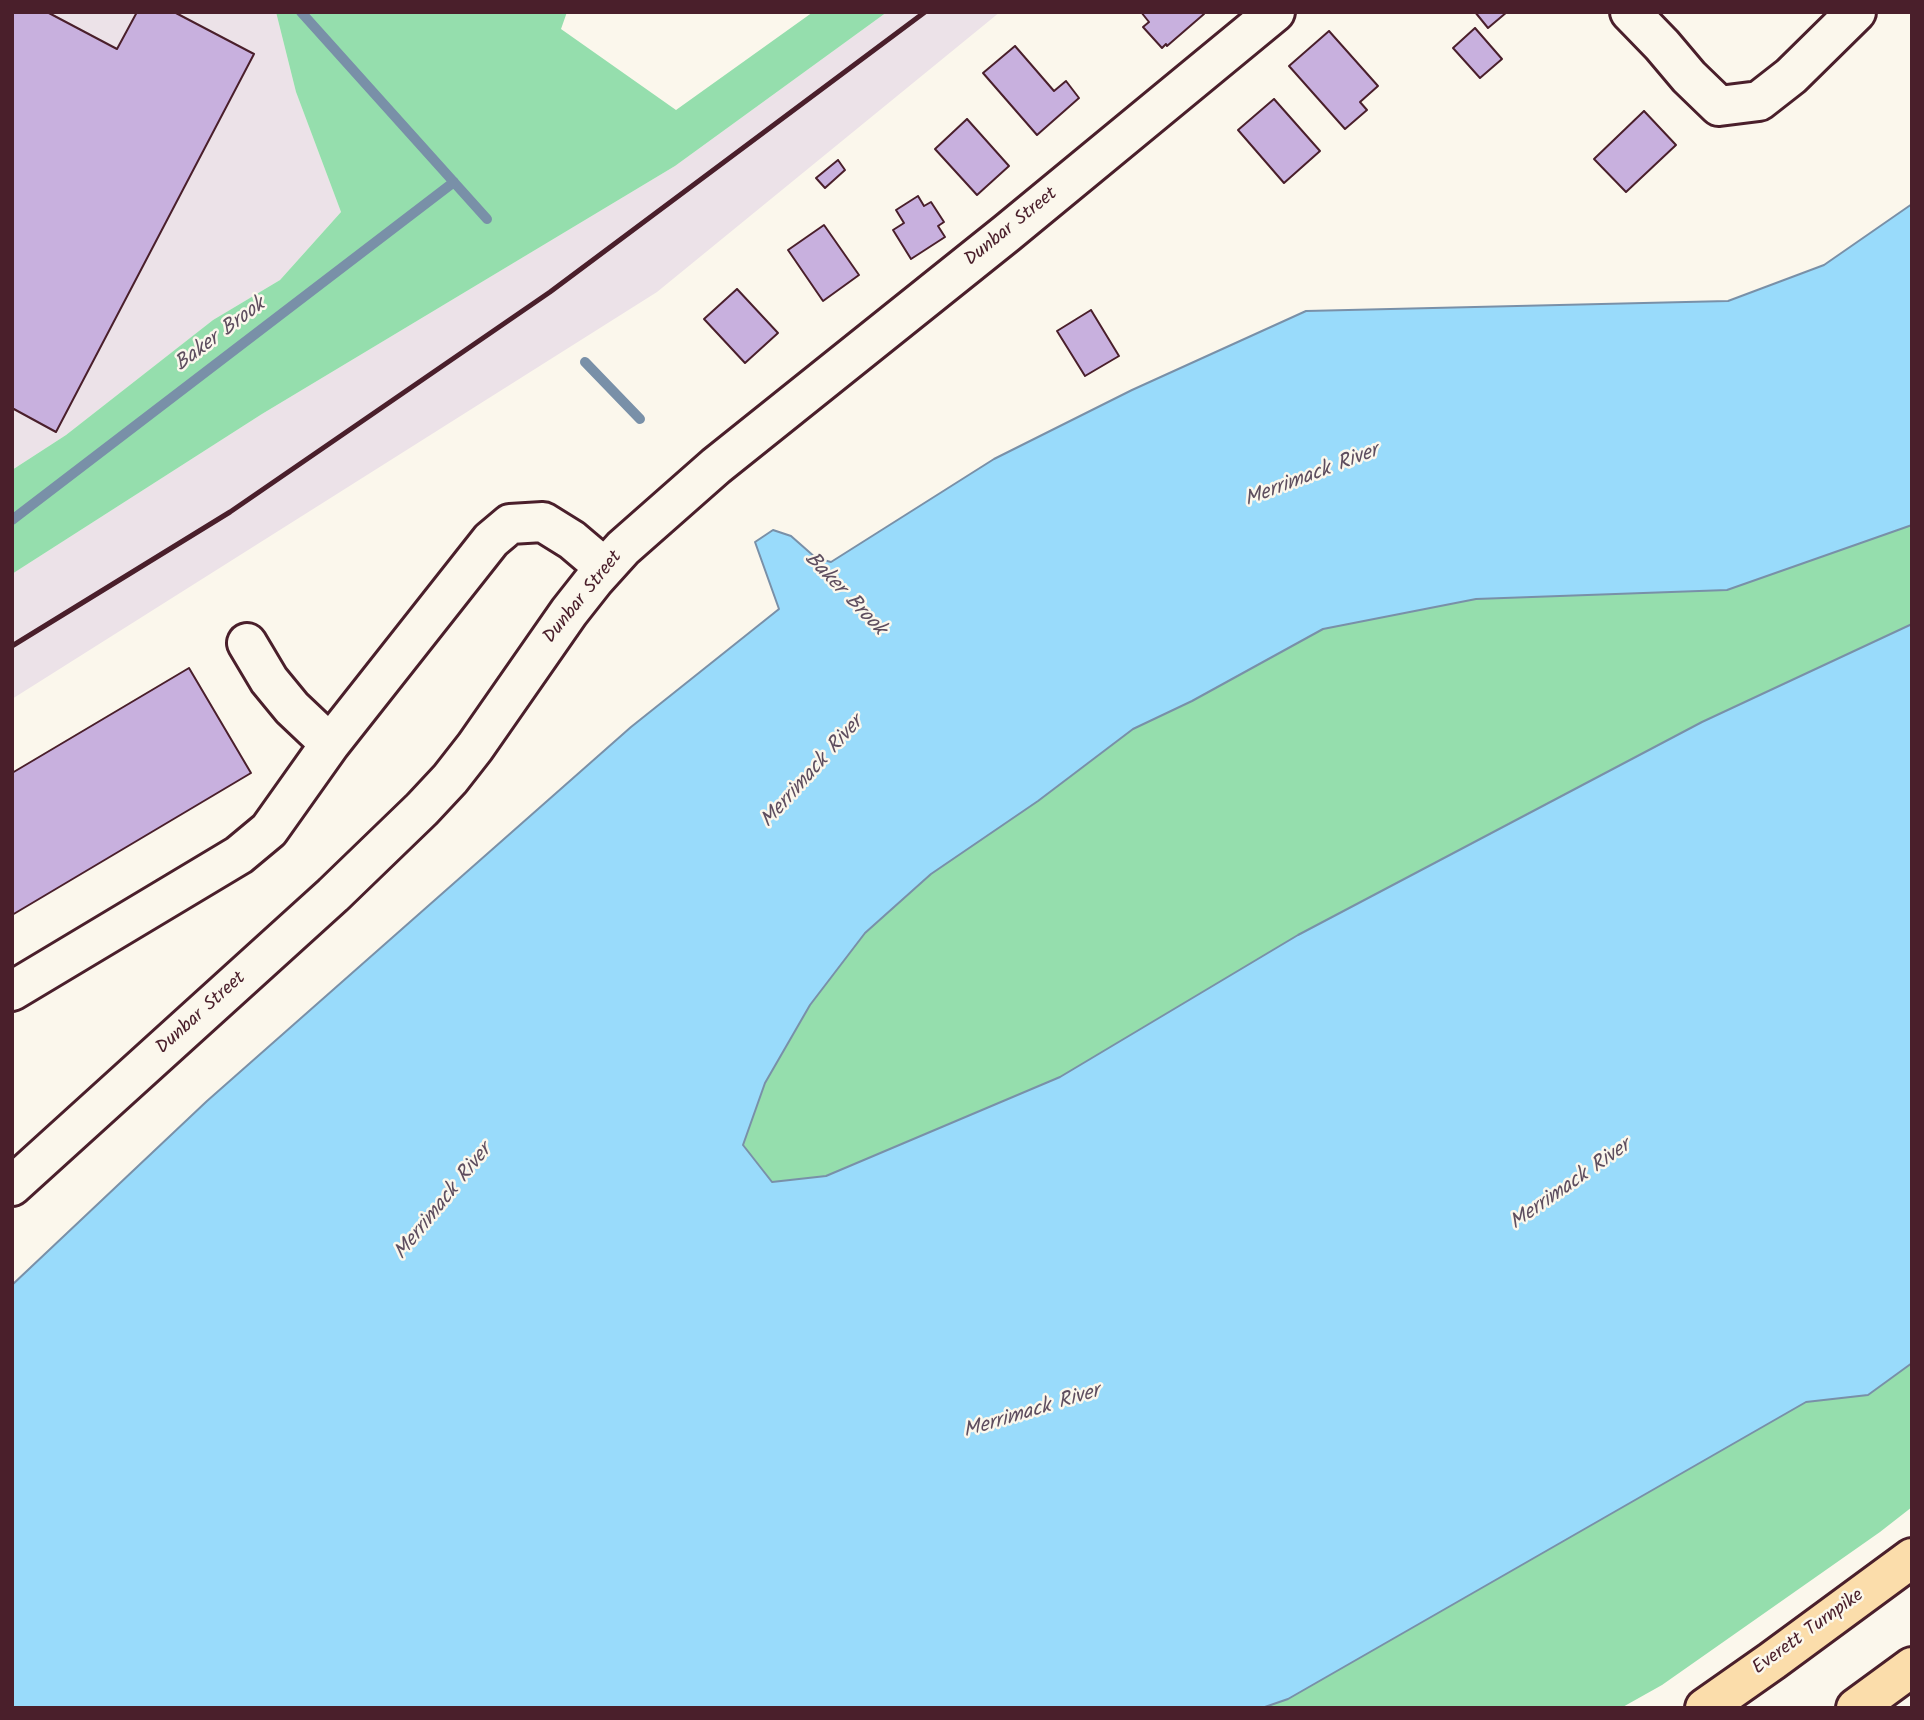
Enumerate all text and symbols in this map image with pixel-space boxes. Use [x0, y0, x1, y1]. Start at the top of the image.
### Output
street label: Dunbar Street [961, 184, 1063, 272]
water label: Baker Brook [171, 294, 271, 378]
water label: Merrimack River [1241, 440, 1383, 514]
street label: Dunbar Street [540, 547, 628, 649]
water label: Baker Brook [798, 548, 890, 642]
water label: Merrimack River [756, 712, 870, 834]
street label: Dunbar Street [153, 968, 251, 1060]
water label: Merrimack River [1506, 1135, 1636, 1237]
water label: Merrimack River [390, 1140, 498, 1266]
water label: Merrimack River [961, 1380, 1103, 1446]
street label: Everett Turnpike [1749, 1585, 1869, 1681]

